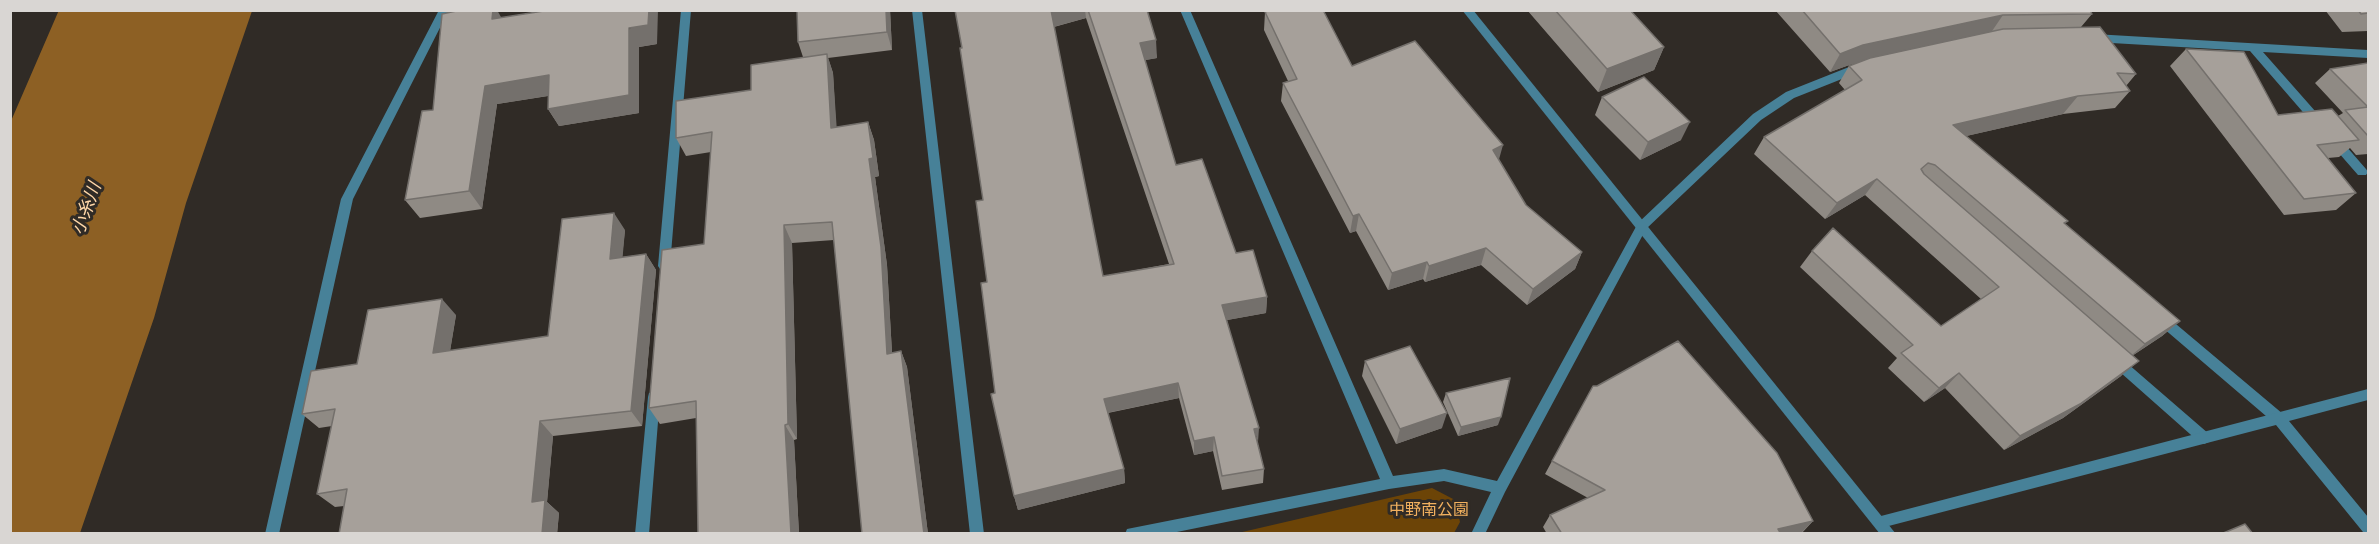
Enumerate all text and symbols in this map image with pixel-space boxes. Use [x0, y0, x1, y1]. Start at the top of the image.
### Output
water label: 小糸川 [68, 180, 106, 238]
park label: 中野南公園 [1389, 501, 1469, 521]

